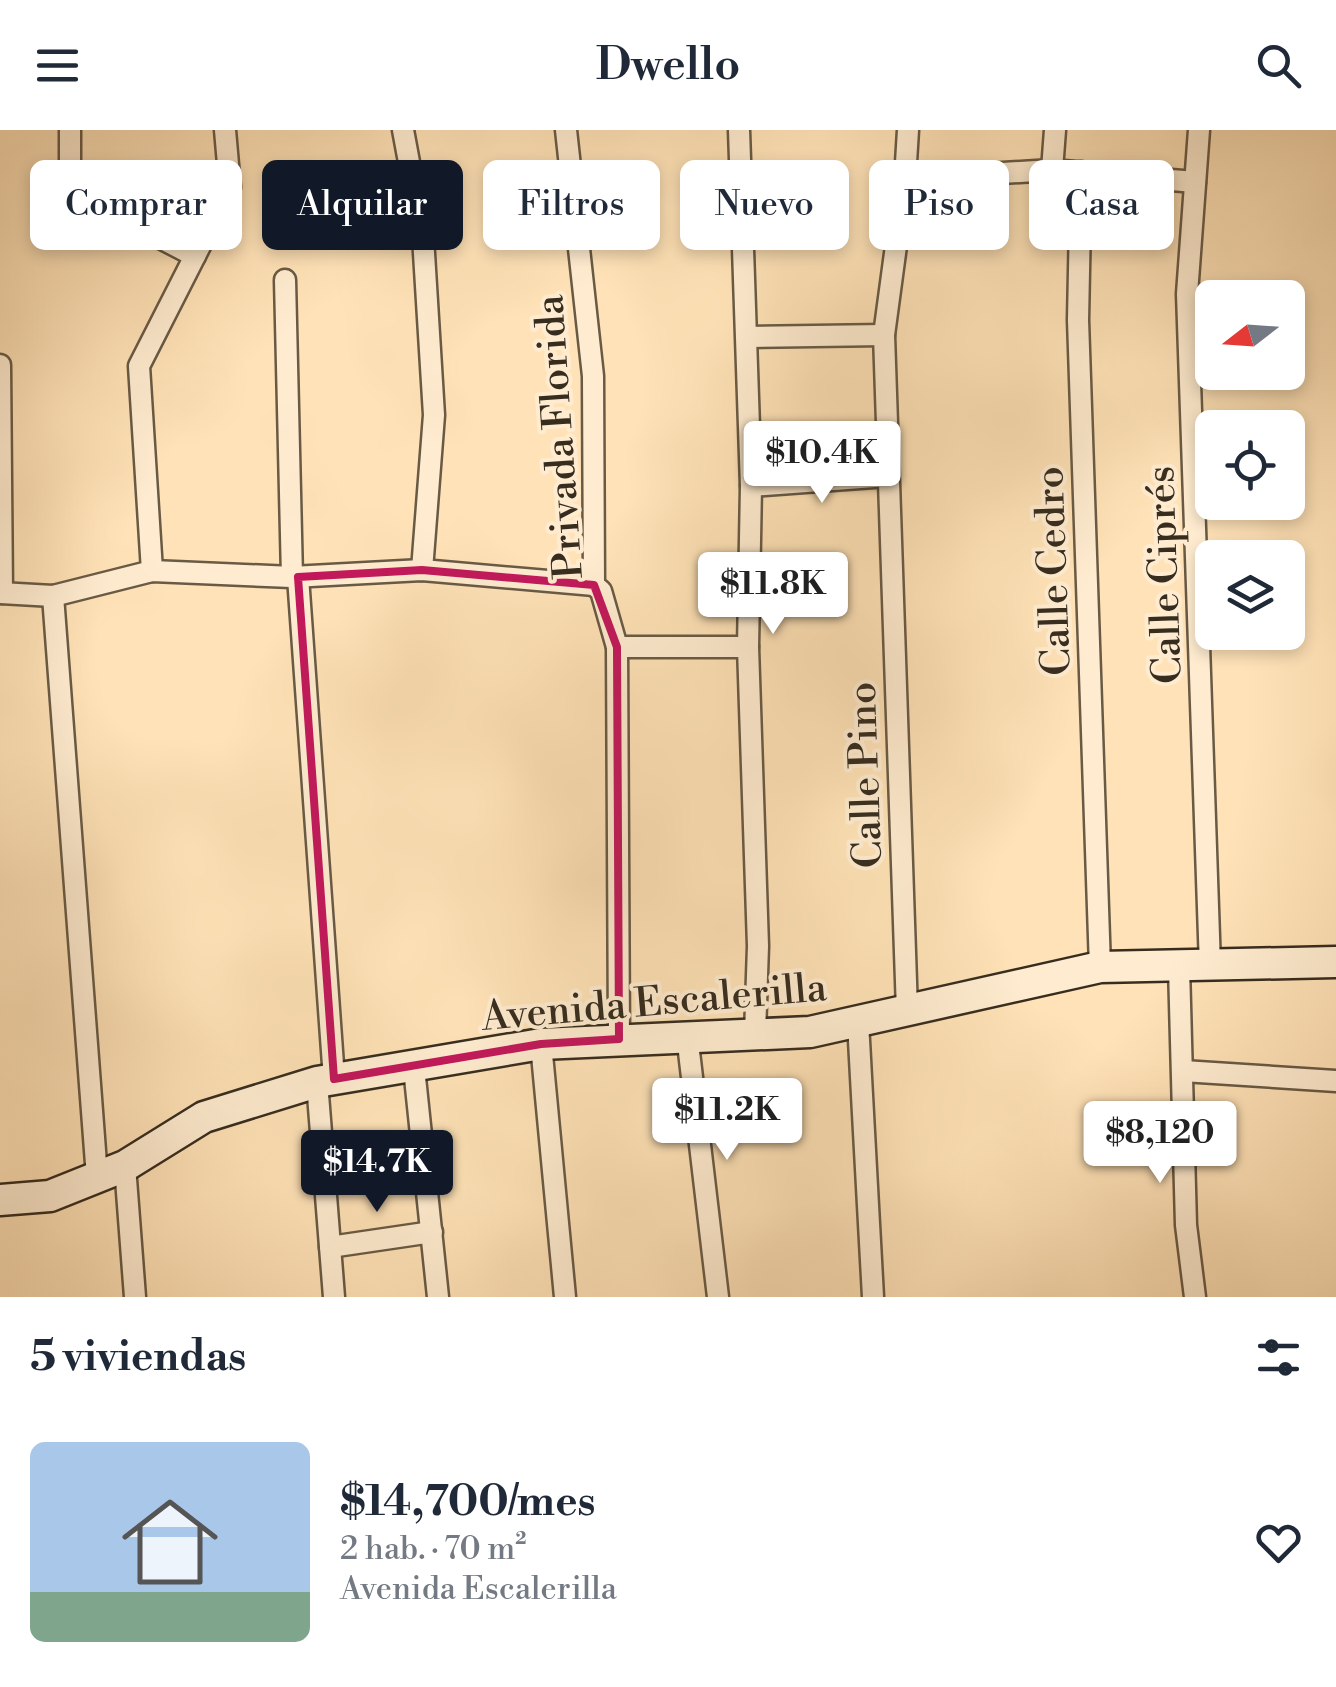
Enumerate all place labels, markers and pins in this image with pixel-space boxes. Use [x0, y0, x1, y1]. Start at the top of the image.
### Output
pin: $10.4K [741, 421, 903, 506]
pin: $11.8K [692, 552, 854, 637]
pin: $11.2K [646, 1078, 808, 1163]
pin: $8,120 [1079, 1101, 1241, 1186]
pin: $14.7K [296, 1130, 458, 1215]

